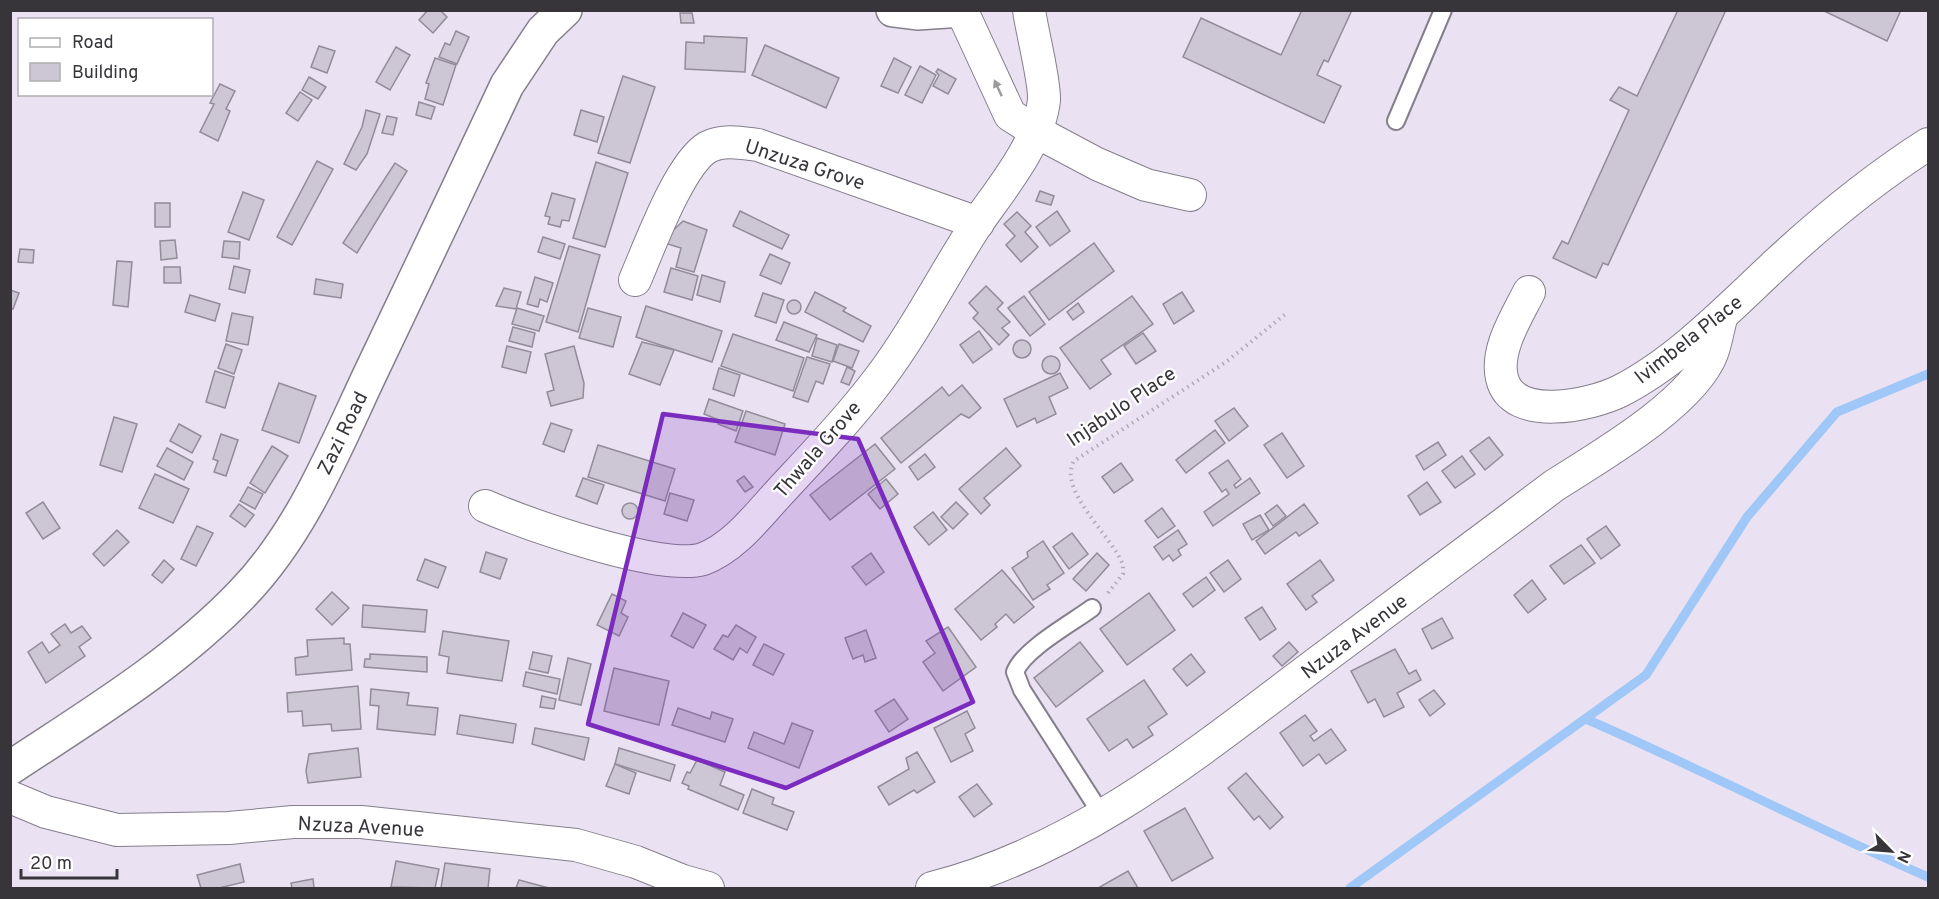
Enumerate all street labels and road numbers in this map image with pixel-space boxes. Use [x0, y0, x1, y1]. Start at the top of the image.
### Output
street label: Unzuza Grove [741, 134, 868, 198]
street label: Ivimbela Place [1630, 290, 1749, 391]
street label: Injabulo Place [1063, 362, 1182, 454]
street label: Zazi Road [312, 388, 375, 480]
street label: Thwala Grove [769, 396, 868, 504]
street label: Nzuza Avenue [1297, 589, 1414, 686]
street label: Nzuza Avenue [297, 812, 425, 844]

